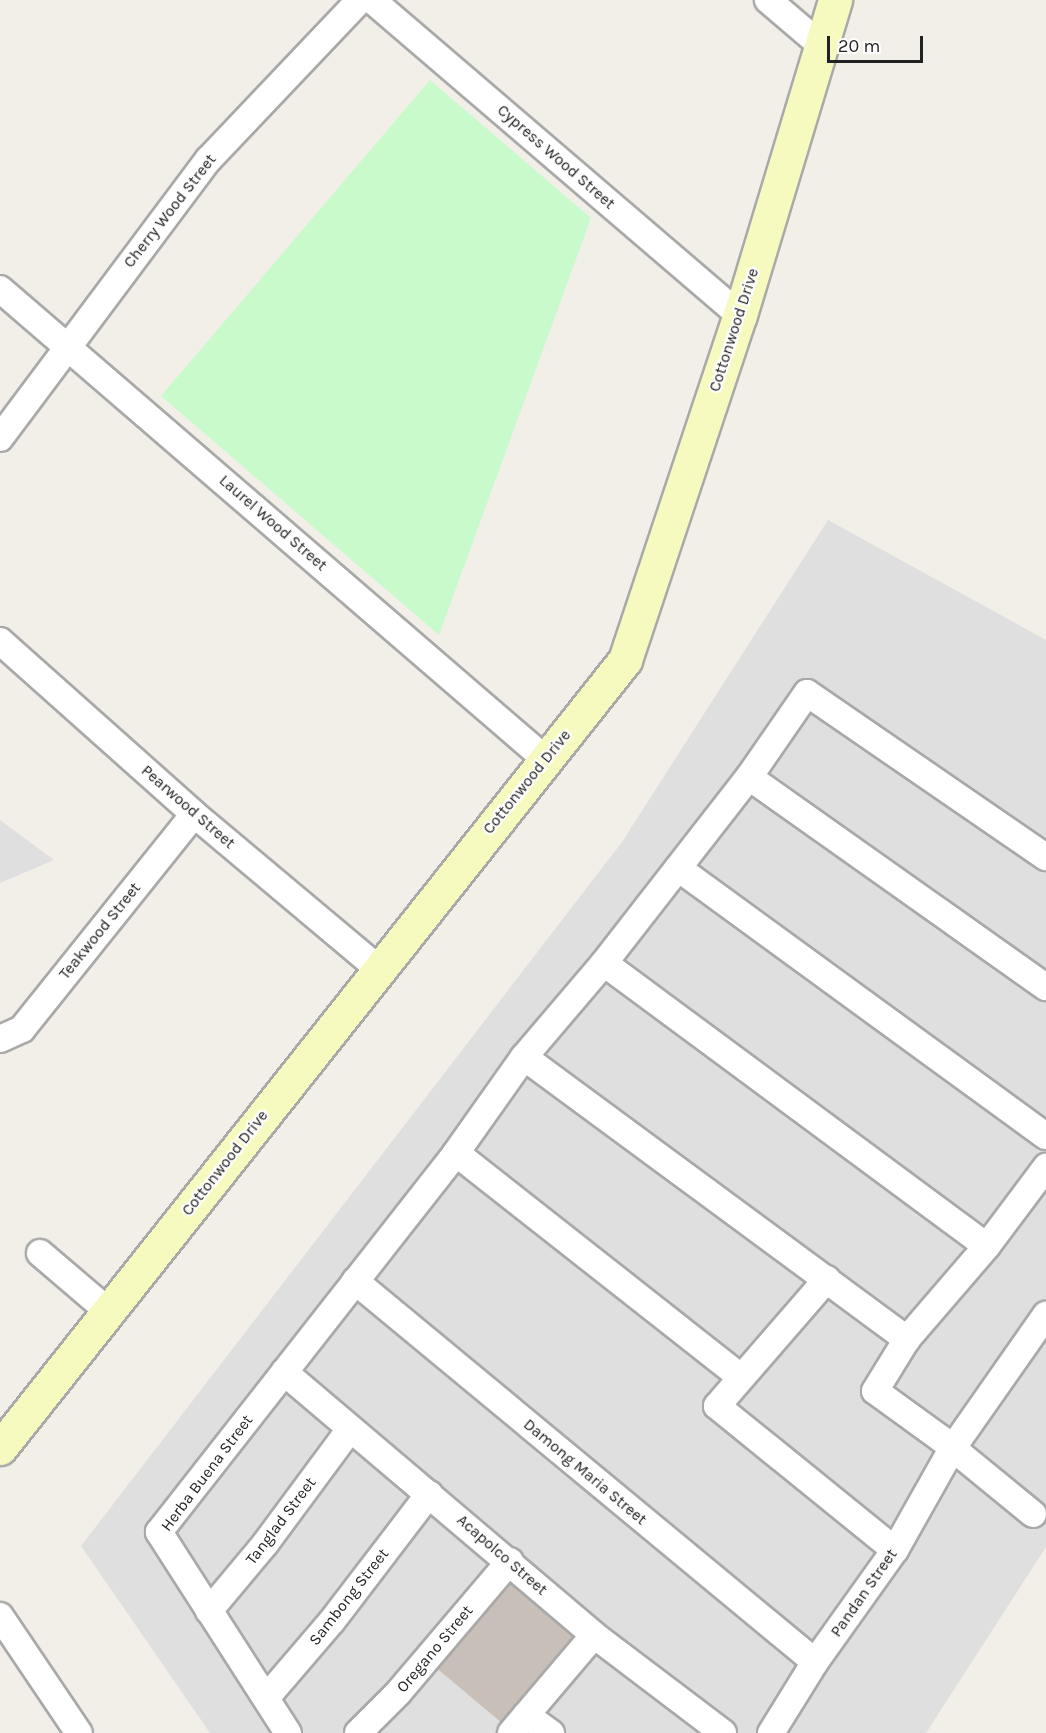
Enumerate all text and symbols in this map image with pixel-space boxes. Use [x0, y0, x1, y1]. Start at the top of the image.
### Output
scale bar [830, 24, 926, 62]
text: 20 m [838, 35, 880, 57]
street label: Cypress Wood Street [493, 101, 619, 213]
street label: Cherry Wood Street [120, 150, 220, 272]
street label: Cottonwood Drive [705, 266, 763, 394]
street label: Laurel Wood Street [215, 471, 331, 575]
street label: Cottonwood Drive [479, 726, 575, 838]
street label: Pearwood Street [137, 761, 239, 853]
street label: Teakwood Street [55, 879, 145, 983]
street label: Cottonwood Drive [178, 1106, 272, 1220]
street label: Herba Buena Street [157, 1411, 257, 1535]
street label: Damong Maria Street [519, 1415, 651, 1529]
street label: Tanglad Street [242, 1473, 320, 1569]
street label: Acapolco Street [453, 1511, 551, 1599]
street label: Sambong Street [305, 1545, 393, 1649]
street label: Pandan Street [827, 1545, 901, 1641]
street label: Oregano Street [393, 1601, 477, 1697]

